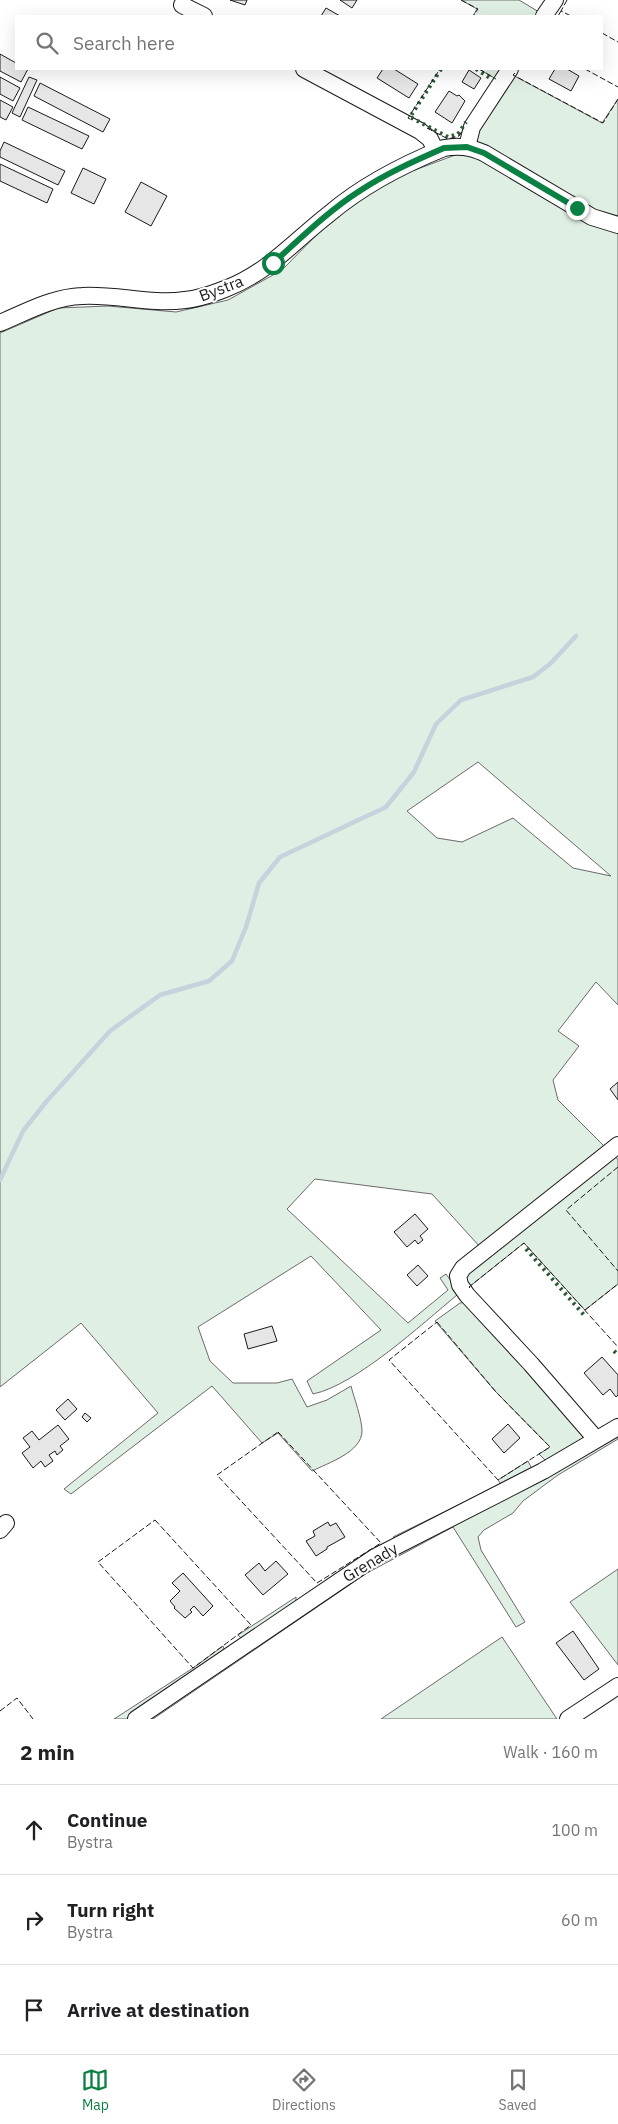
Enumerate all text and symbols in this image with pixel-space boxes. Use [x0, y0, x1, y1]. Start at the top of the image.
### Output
search box [15, 15, 603, 70]
icon: search [33, 29, 61, 57]
text: Search here [73, 31, 175, 55]
route end [566, 197, 589, 220]
route start [262, 252, 285, 275]
street label: Bystra [196, 270, 246, 306]
street label: Grenady [339, 1538, 401, 1586]
text: 2 min [20, 1738, 75, 1766]
text: Walk · 160 m [503, 1742, 598, 1762]
text: Continue [67, 1808, 147, 1832]
icon: ahead [20, 1816, 48, 1844]
text: 100 m [551, 1820, 598, 1840]
text: Bystra [67, 1832, 113, 1852]
text: Turn right [67, 1898, 154, 1922]
icon: right [20, 1906, 48, 1934]
text: 60 m [561, 1910, 598, 1930]
text: Bystra [67, 1922, 113, 1942]
icon: arrive [20, 1996, 48, 2024]
text: Arrive at destination [67, 1998, 250, 2022]
tab: Map [81, 2066, 109, 2114]
tab: Directions [272, 2066, 336, 2114]
tab: Saved [499, 2066, 537, 2114]

